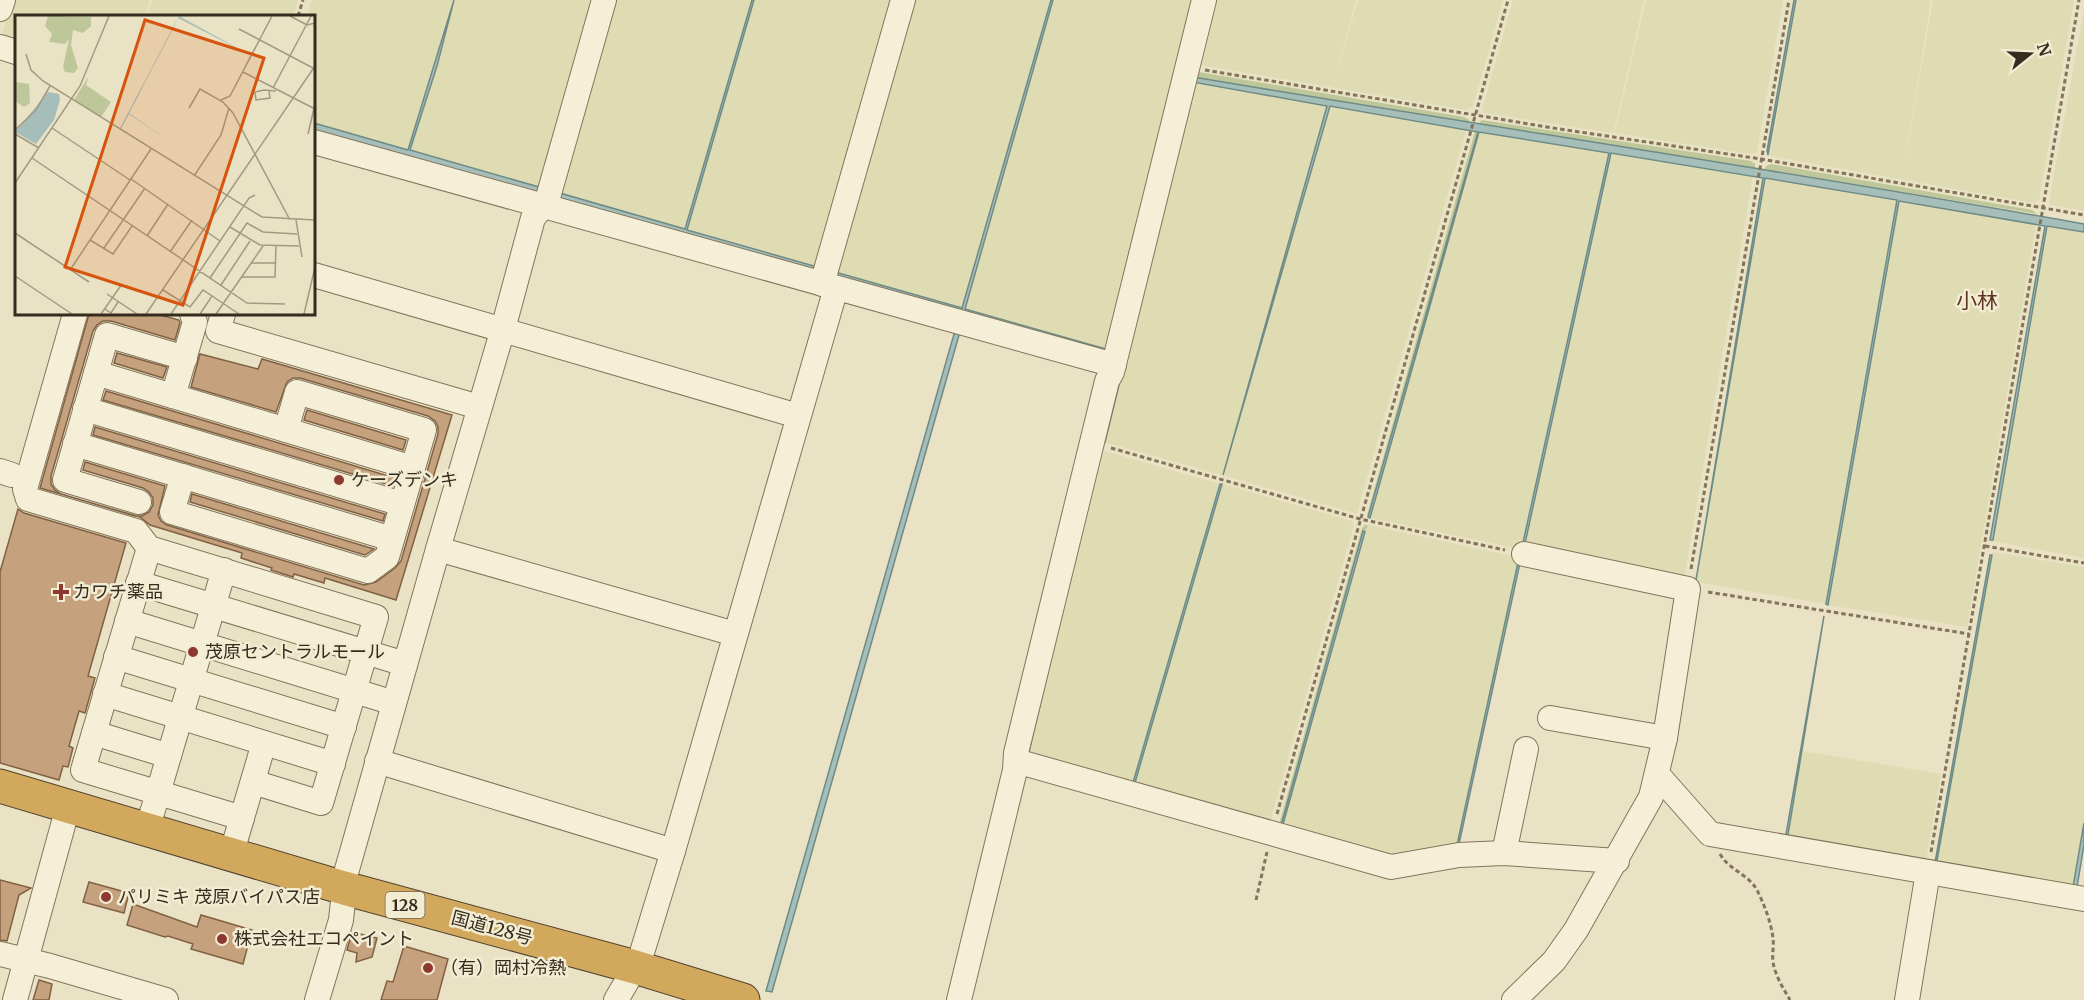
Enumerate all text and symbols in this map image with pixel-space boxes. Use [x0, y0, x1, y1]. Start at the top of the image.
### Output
inset map [15, 15, 315, 315]
north arrow [2000, 24, 2060, 84]
text: N [2033, 40, 2056, 59]
district label: 小林 [1956, 287, 1998, 314]
place label: ケーズデンキ [351, 468, 458, 491]
marker: ケーズデンキ [332, 473, 346, 487]
place label: カワチ薬品 [73, 580, 163, 603]
marker: カワチ薬品 [54, 585, 68, 599]
place label: 茂原セントラルモール [205, 640, 385, 663]
marker: 茂原セントラルモール [186, 645, 200, 659]
place label: パリミキ 茂原バイパス店 [118, 885, 320, 908]
marker: パリミキ 茂原バイパス店 [99, 890, 113, 904]
road number: 128 [386, 892, 424, 918]
street label: 国道128号 [449, 906, 535, 949]
place label: 株式会社エコペイント [234, 927, 414, 950]
marker: 株式会社エコペイント [215, 932, 229, 946]
place label: （有）岡村冷熱 [440, 956, 566, 979]
marker: （有）岡村冷熱 [421, 961, 435, 975]

